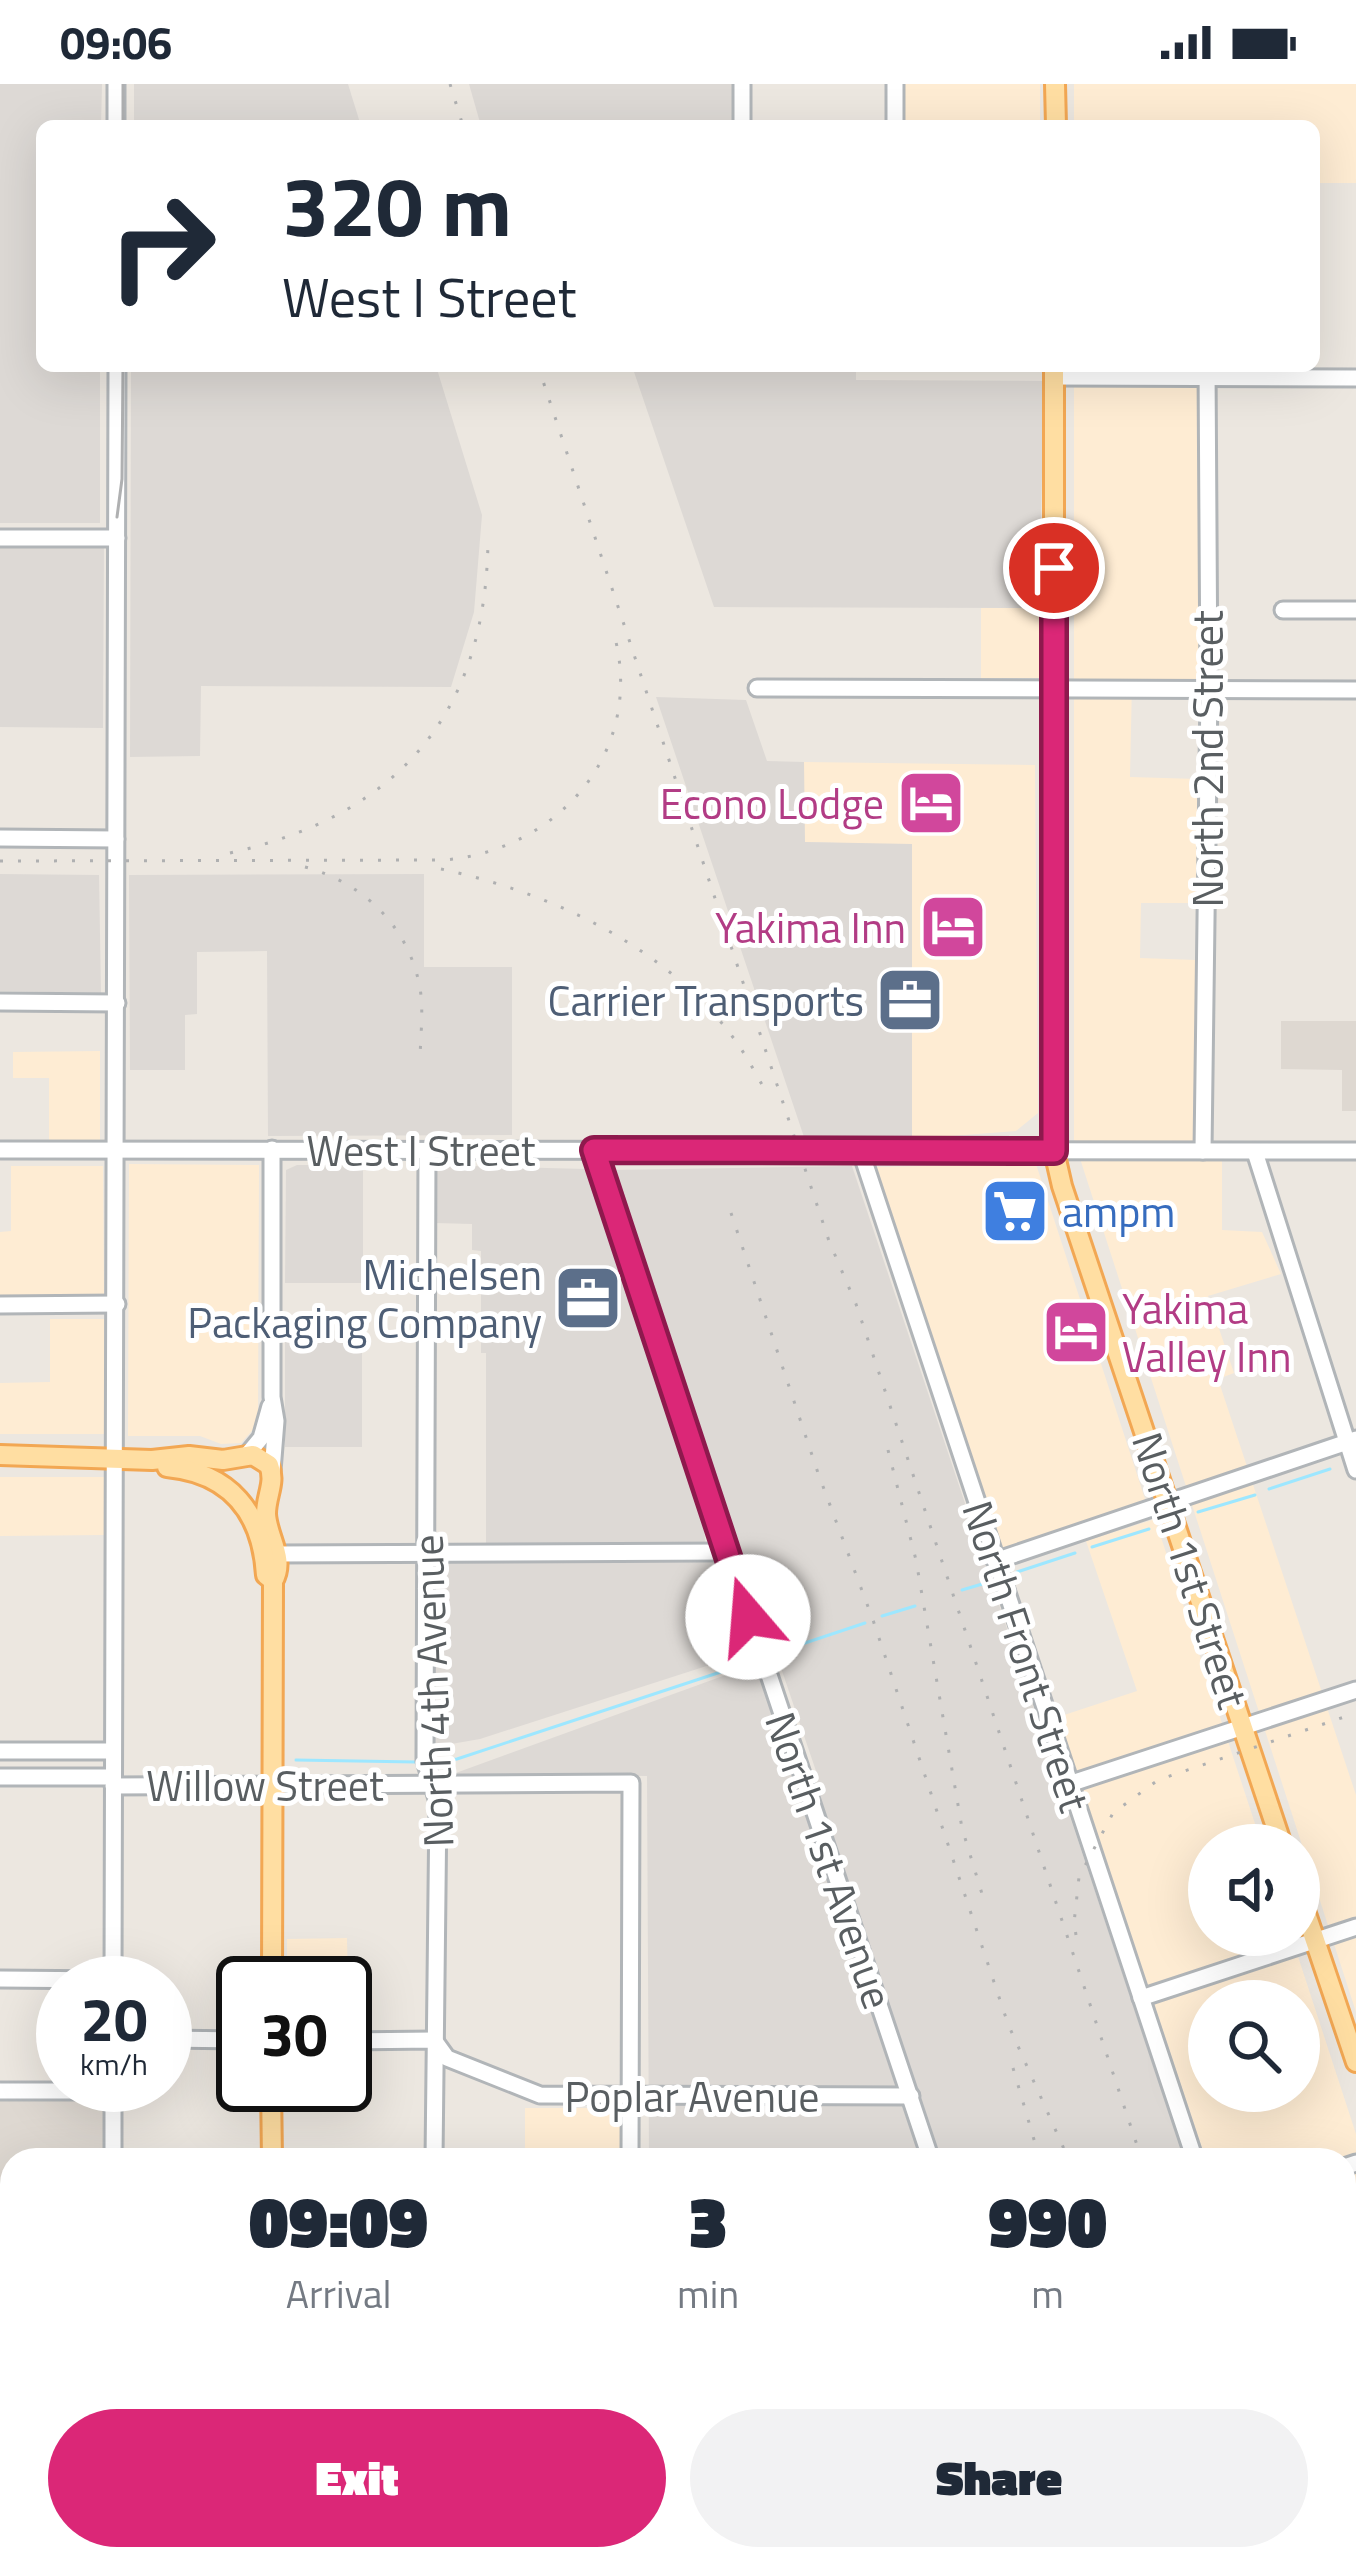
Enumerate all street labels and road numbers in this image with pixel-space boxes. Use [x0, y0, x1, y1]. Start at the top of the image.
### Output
street label: North 2nd Street [1175, 610, 1239, 908]
street label: West I Street [307, 1118, 536, 1182]
street label: North 1st Street [1116, 1424, 1266, 1716]
street label: North Front Street [947, 1492, 1108, 1820]
street label: North 4th Avenue [395, 1534, 469, 1848]
street label: North 1st Avenue [749, 1703, 911, 2017]
street label: Willow Street [146, 1753, 384, 1817]
street label: Poplar Avenue [565, 2064, 819, 2128]

